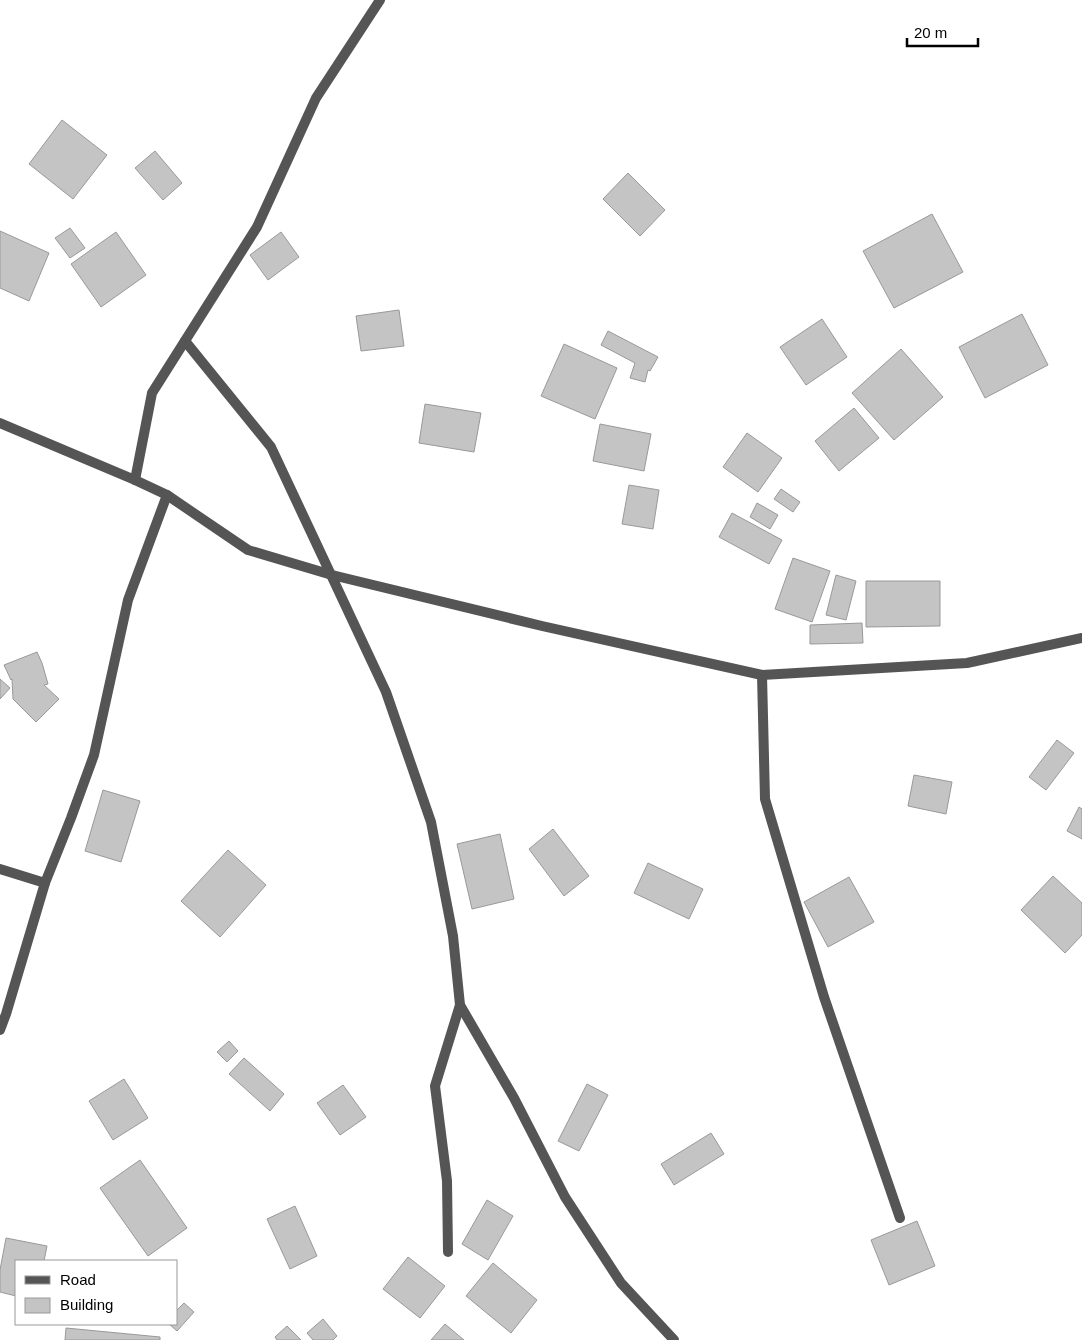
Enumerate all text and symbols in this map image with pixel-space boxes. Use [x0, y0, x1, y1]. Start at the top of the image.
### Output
scale bar [907, 15, 978, 47]
text: 20 m [914, 24, 947, 41]
legend [15, 1260, 178, 1325]
text: Road [60, 1271, 96, 1288]
text: Building [60, 1296, 113, 1313]

